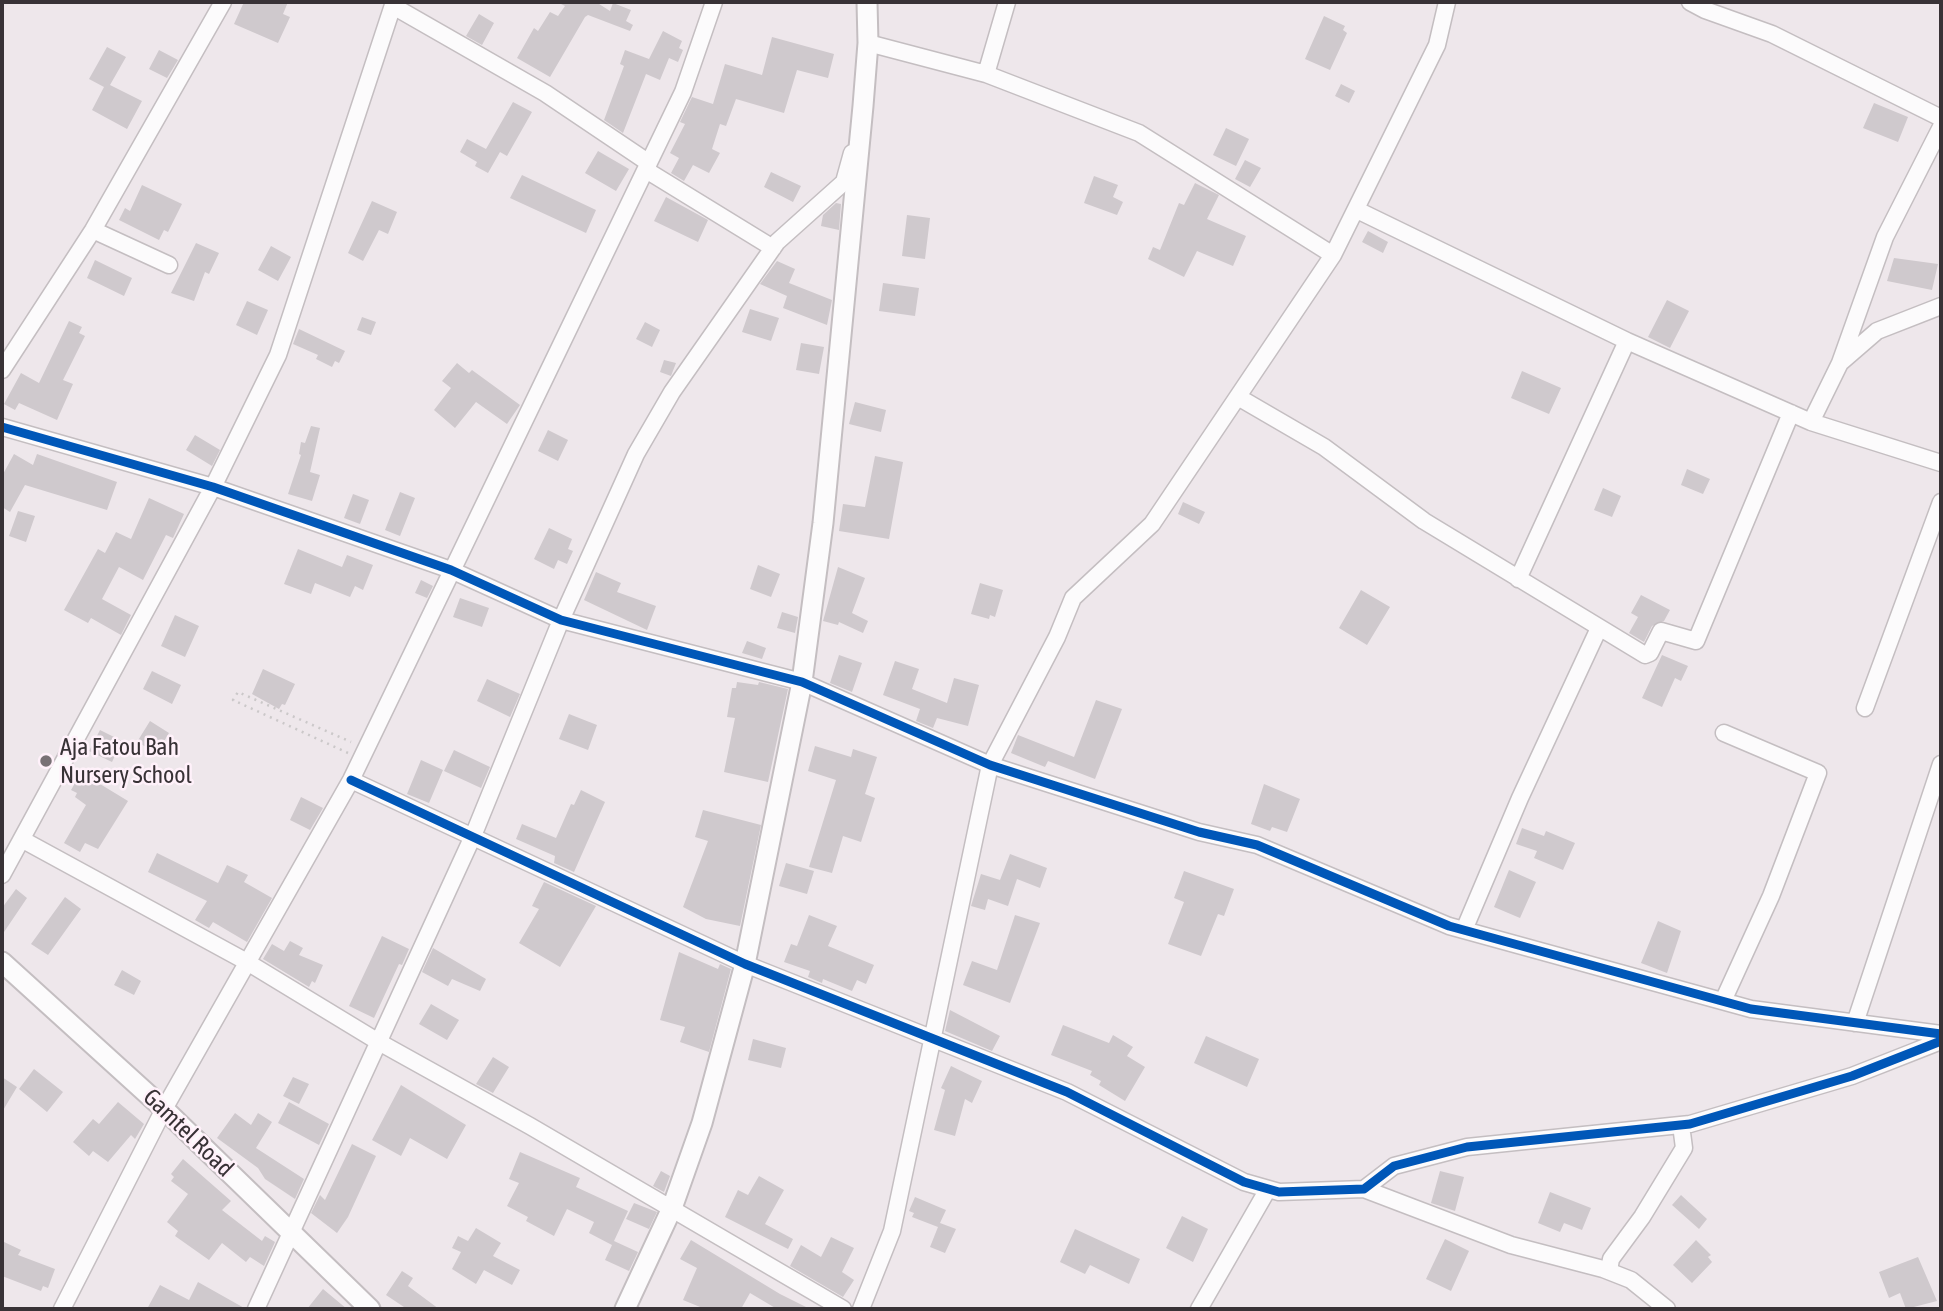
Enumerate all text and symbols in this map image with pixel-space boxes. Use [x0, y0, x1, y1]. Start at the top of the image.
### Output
place label: Aja Fatou Bah Nursery School [60, 733, 192, 789]
marker: Aja Fatou Bah Nursery School [38, 753, 54, 769]
street label: Gamtel Road [137, 1083, 239, 1183]

